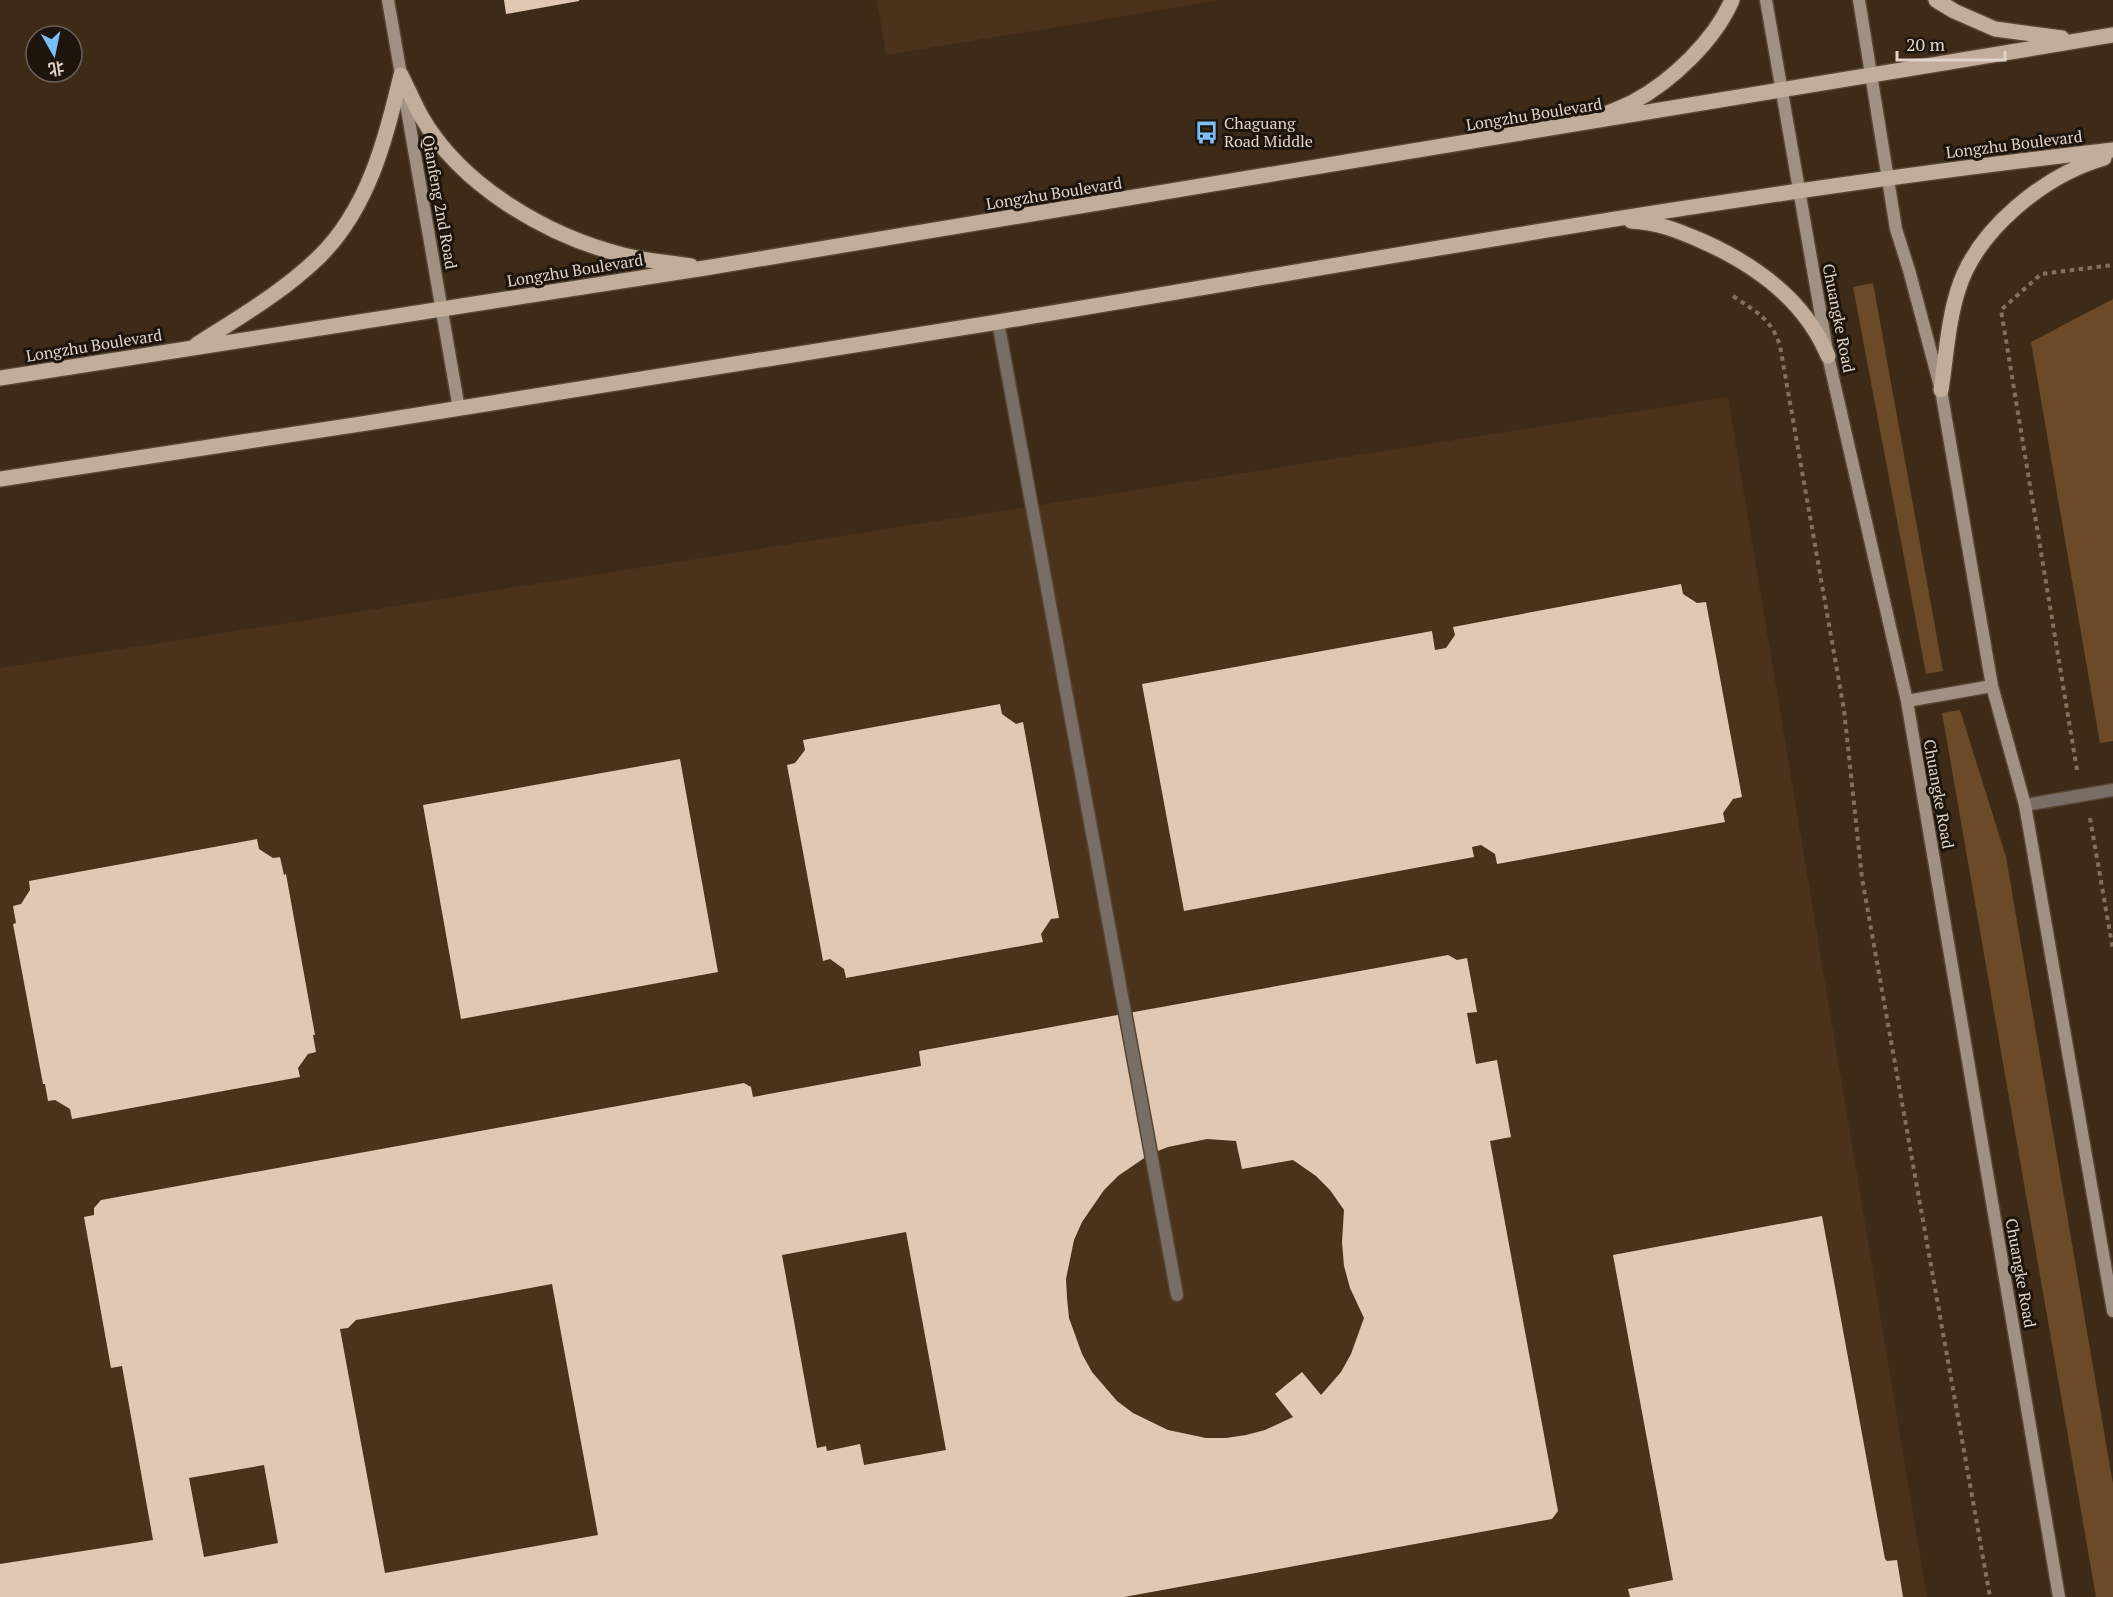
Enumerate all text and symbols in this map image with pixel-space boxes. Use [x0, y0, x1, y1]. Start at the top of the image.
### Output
north arrow [24, 24, 84, 84]
scale bar [1897, 24, 2005, 62]
text: 20 m [1906, 32, 1946, 56]
text: 北 [47, 57, 66, 81]
street label: Longzhu Boulevard [1464, 92, 1604, 136]
place label: Chaguang Road Middle [1224, 112, 1313, 152]
bus stop icon: Chaguang Road Middle [1193, 119, 1219, 145]
street label: Longzhu Boulevard [1944, 125, 2084, 163]
street label: Qianfeng 2nd Road [417, 133, 463, 271]
street label: Longzhu Boulevard [984, 171, 1124, 215]
street label: Longzhu Boulevard [505, 248, 645, 292]
street label: Chuangke Road [1818, 262, 1860, 374]
street label: Longzhu Boulevard [24, 323, 164, 367]
street label: Chuangke Road [1919, 738, 1959, 850]
street label: Chuangke Road [2001, 1217, 2041, 1329]

